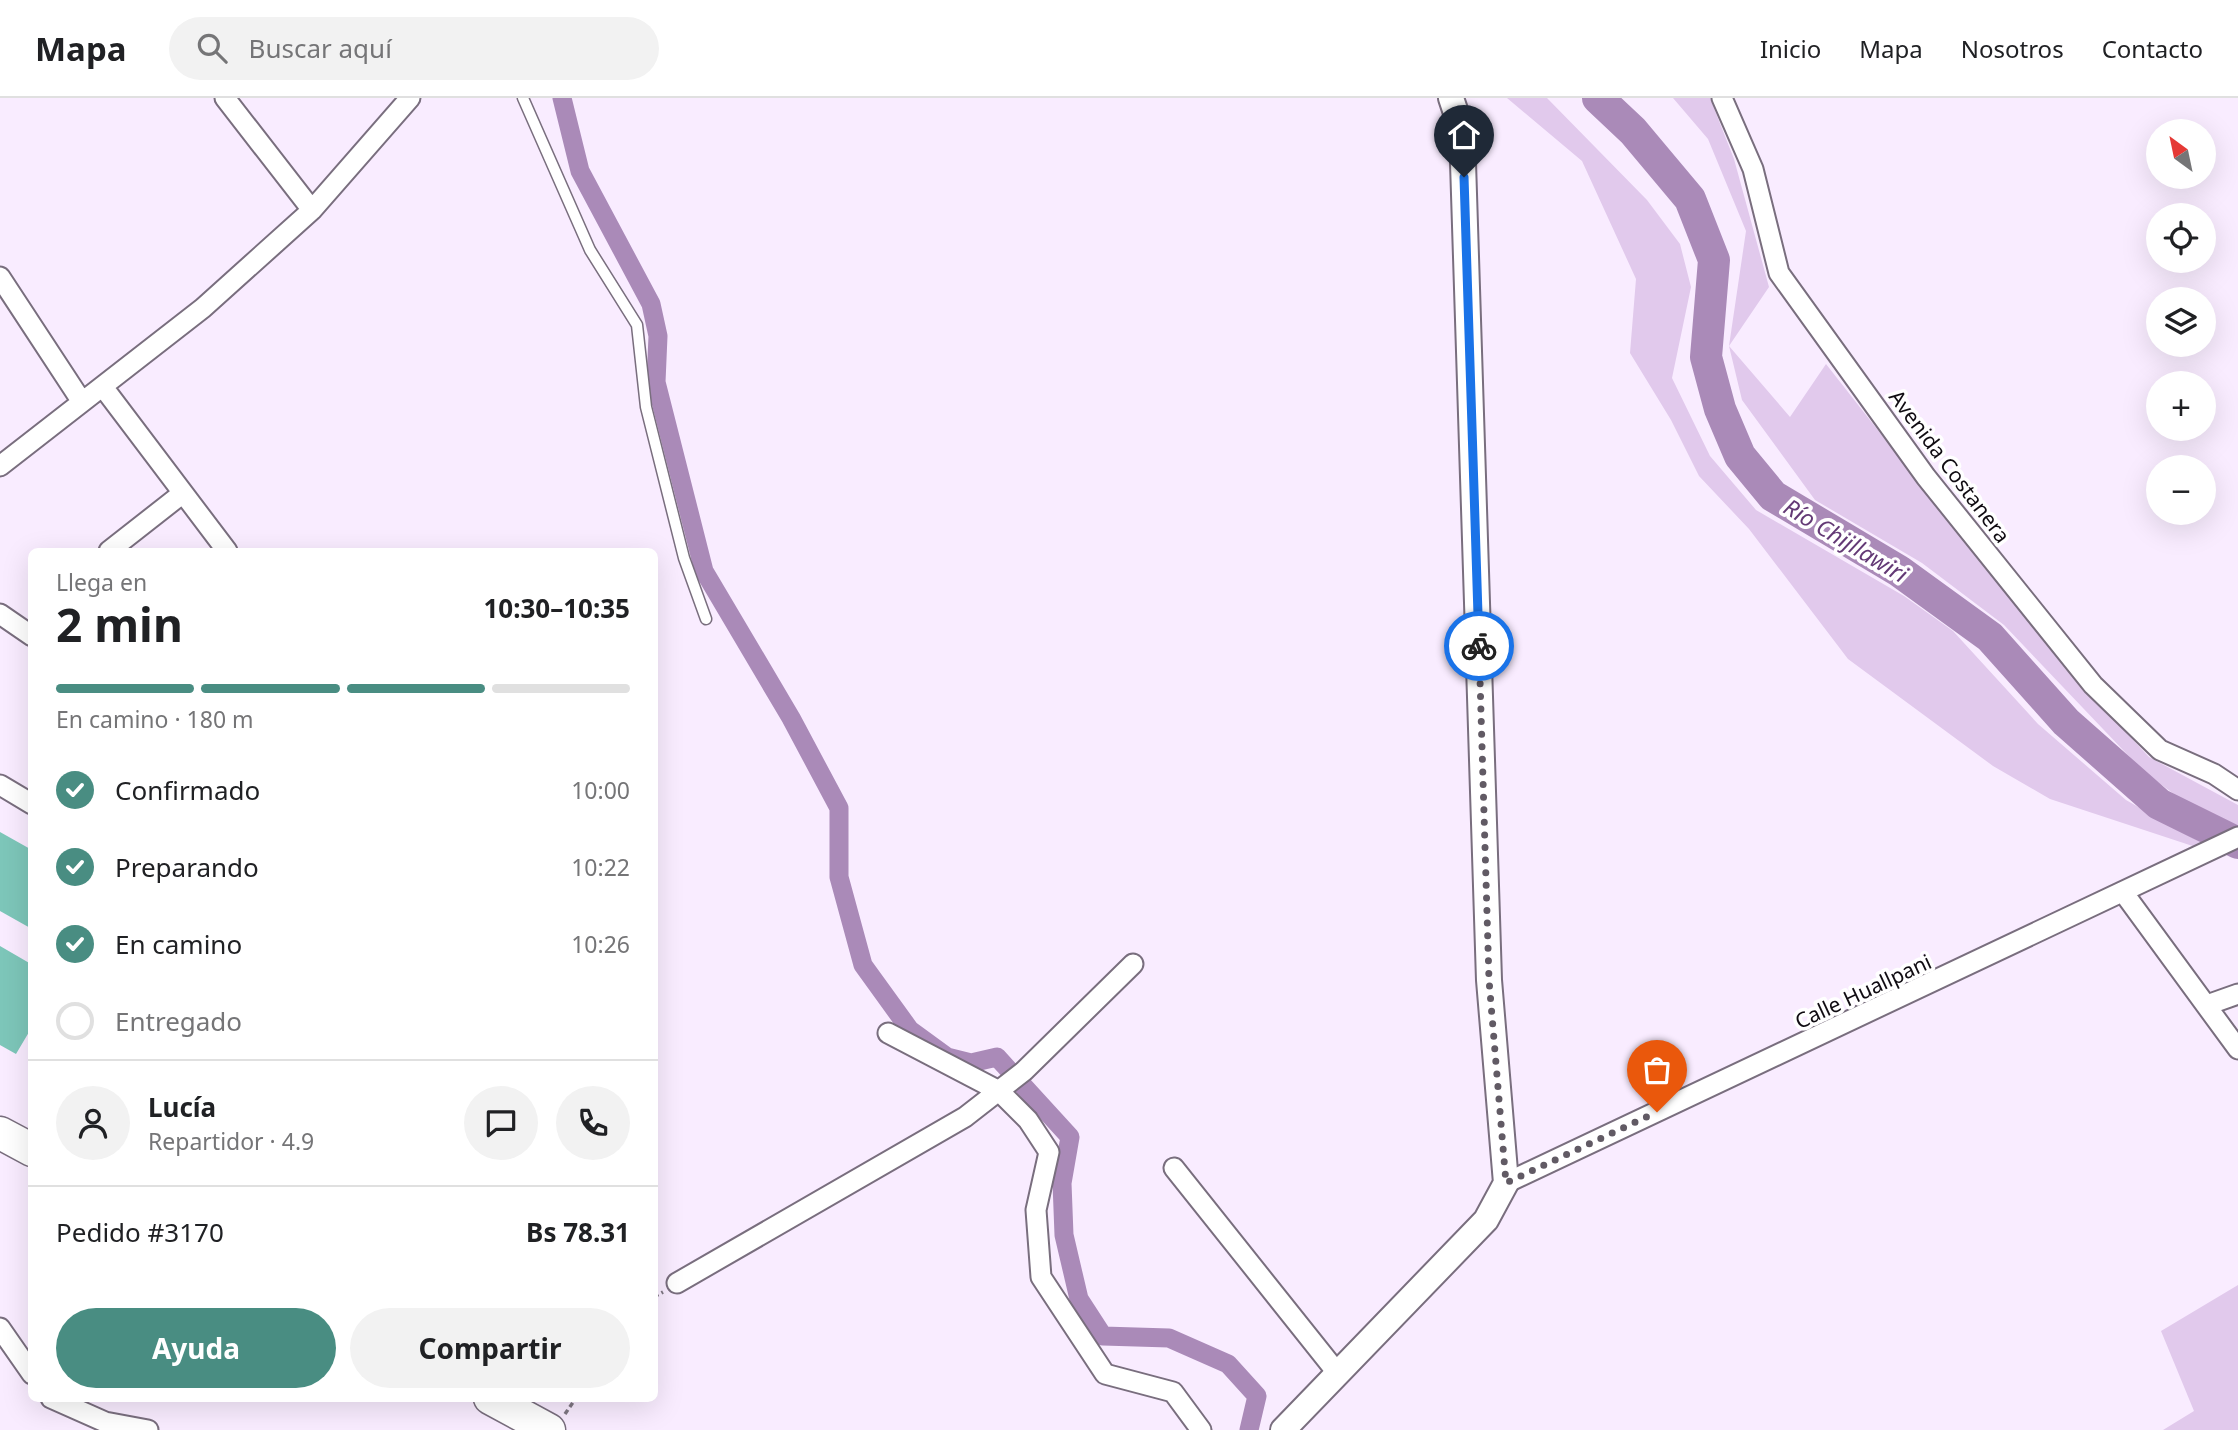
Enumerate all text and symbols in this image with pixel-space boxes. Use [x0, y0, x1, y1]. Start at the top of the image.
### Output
search box [169, 17, 659, 80]
text: Mapa [35, 26, 127, 71]
icon: search [193, 29, 231, 67]
text: Buscar aquí [249, 30, 392, 66]
text: Inicio [1760, 32, 1821, 65]
text: Mapa [1859, 32, 1923, 65]
text: Nosotros [1961, 32, 2064, 65]
text: Contacto [2102, 32, 2203, 65]
pin [1434, 105, 1494, 177]
icon: home [1445, 116, 1483, 154]
north arrow [2146, 119, 2216, 189]
map controls [2146, 119, 2216, 525]
button: locate [2146, 203, 2216, 273]
button: layers [2146, 287, 2216, 357]
button: + [2146, 371, 2216, 441]
street label: Avenida Costanera [1883, 384, 2017, 548]
button: − [2146, 455, 2216, 525]
water label: Río Chijllawiri [1778, 490, 1915, 590]
text: Llega en [56, 566, 147, 598]
text: 10:30–10:35 [483, 590, 630, 626]
text: 2 min [56, 593, 183, 655]
courier [1444, 611, 1514, 681]
icon: bike [1460, 627, 1498, 665]
text: En camino · 180 m [56, 703, 254, 735]
icon: check [56, 771, 94, 809]
text: Confirmado [115, 772, 260, 808]
text: 10:00 [571, 774, 630, 806]
icon: check [56, 848, 94, 886]
text: Preparando [115, 849, 259, 885]
text: 10:22 [571, 851, 630, 883]
icon: check [56, 925, 94, 963]
text: En camino [115, 926, 242, 962]
text: 10:26 [571, 928, 630, 960]
street label: Calle Huallpani [1790, 947, 1936, 1035]
text: Entregado [115, 1003, 242, 1039]
pin [1627, 1040, 1687, 1112]
icon: bag [1638, 1051, 1676, 1089]
button: person [56, 1086, 130, 1160]
button: chat [464, 1086, 538, 1160]
button: phone [556, 1086, 630, 1160]
text: Lucía [148, 1089, 216, 1125]
text: Repartidor · 4.9 [148, 1125, 314, 1157]
text: Pedido #3170 [56, 1214, 224, 1250]
text: Bs 78.31 [526, 1214, 630, 1250]
button: Ayuda [56, 1308, 336, 1388]
button: Compartir [350, 1308, 630, 1388]

